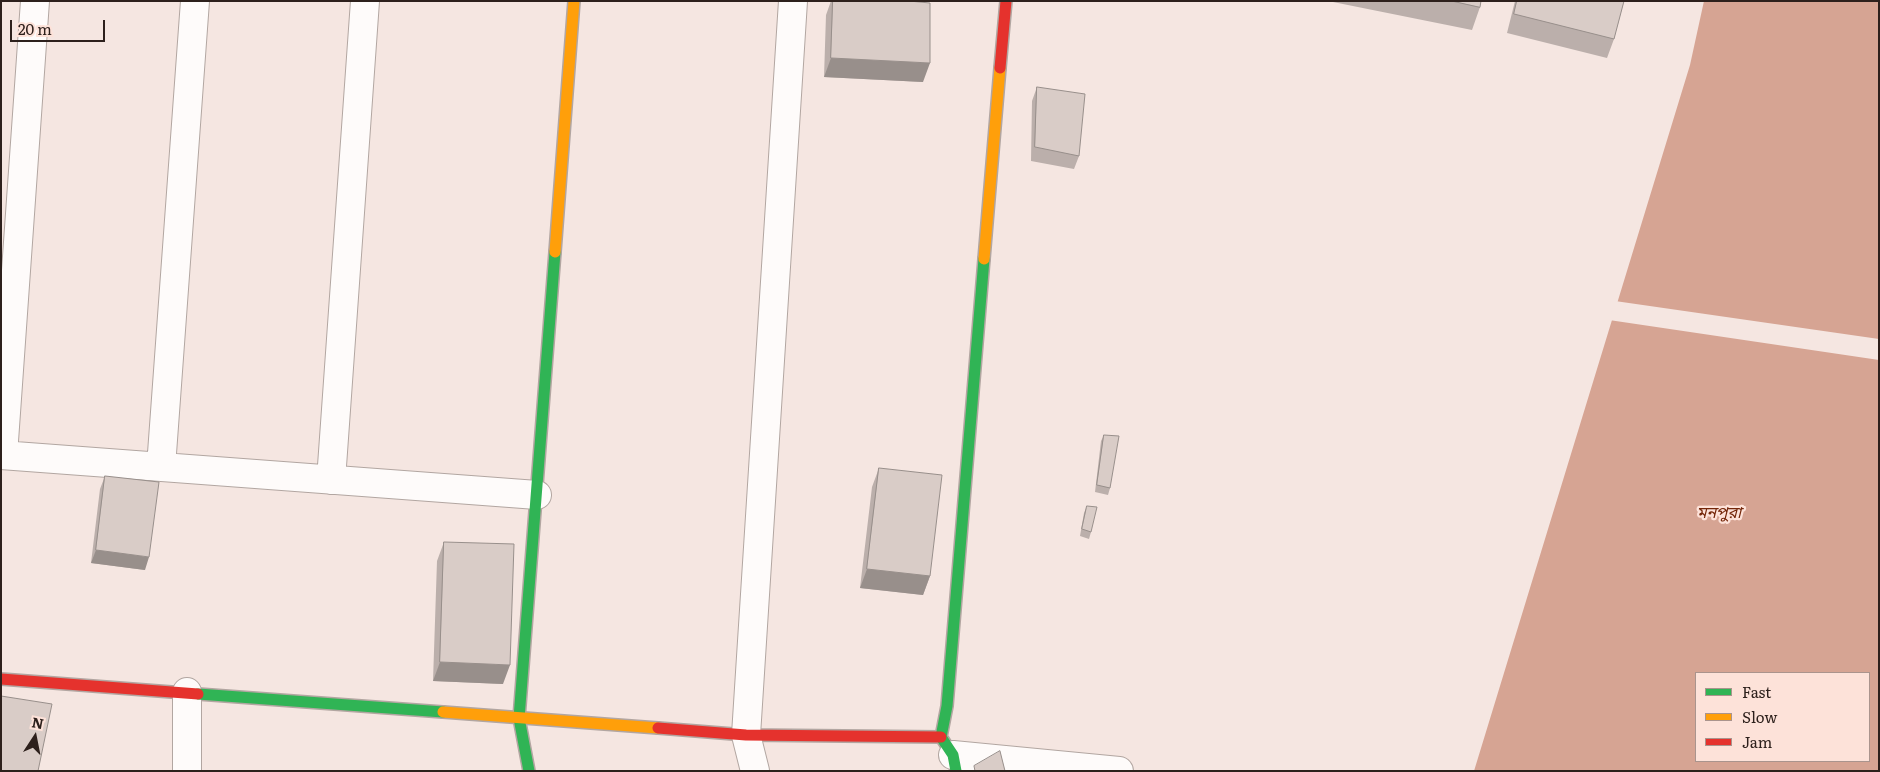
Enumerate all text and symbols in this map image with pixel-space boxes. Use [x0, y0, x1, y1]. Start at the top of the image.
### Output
scale bar [12, 10, 108, 42]
text: 20 m [18, 17, 52, 40]
water label: মনপুরা [1697, 503, 1741, 523]
legend [1695, 672, 1870, 762]
text: Fast [1742, 680, 1771, 703]
text: Slow [1742, 705, 1777, 728]
text: N [30, 711, 46, 733]
north arrow [10, 712, 60, 762]
text: Jam [1742, 730, 1772, 753]

